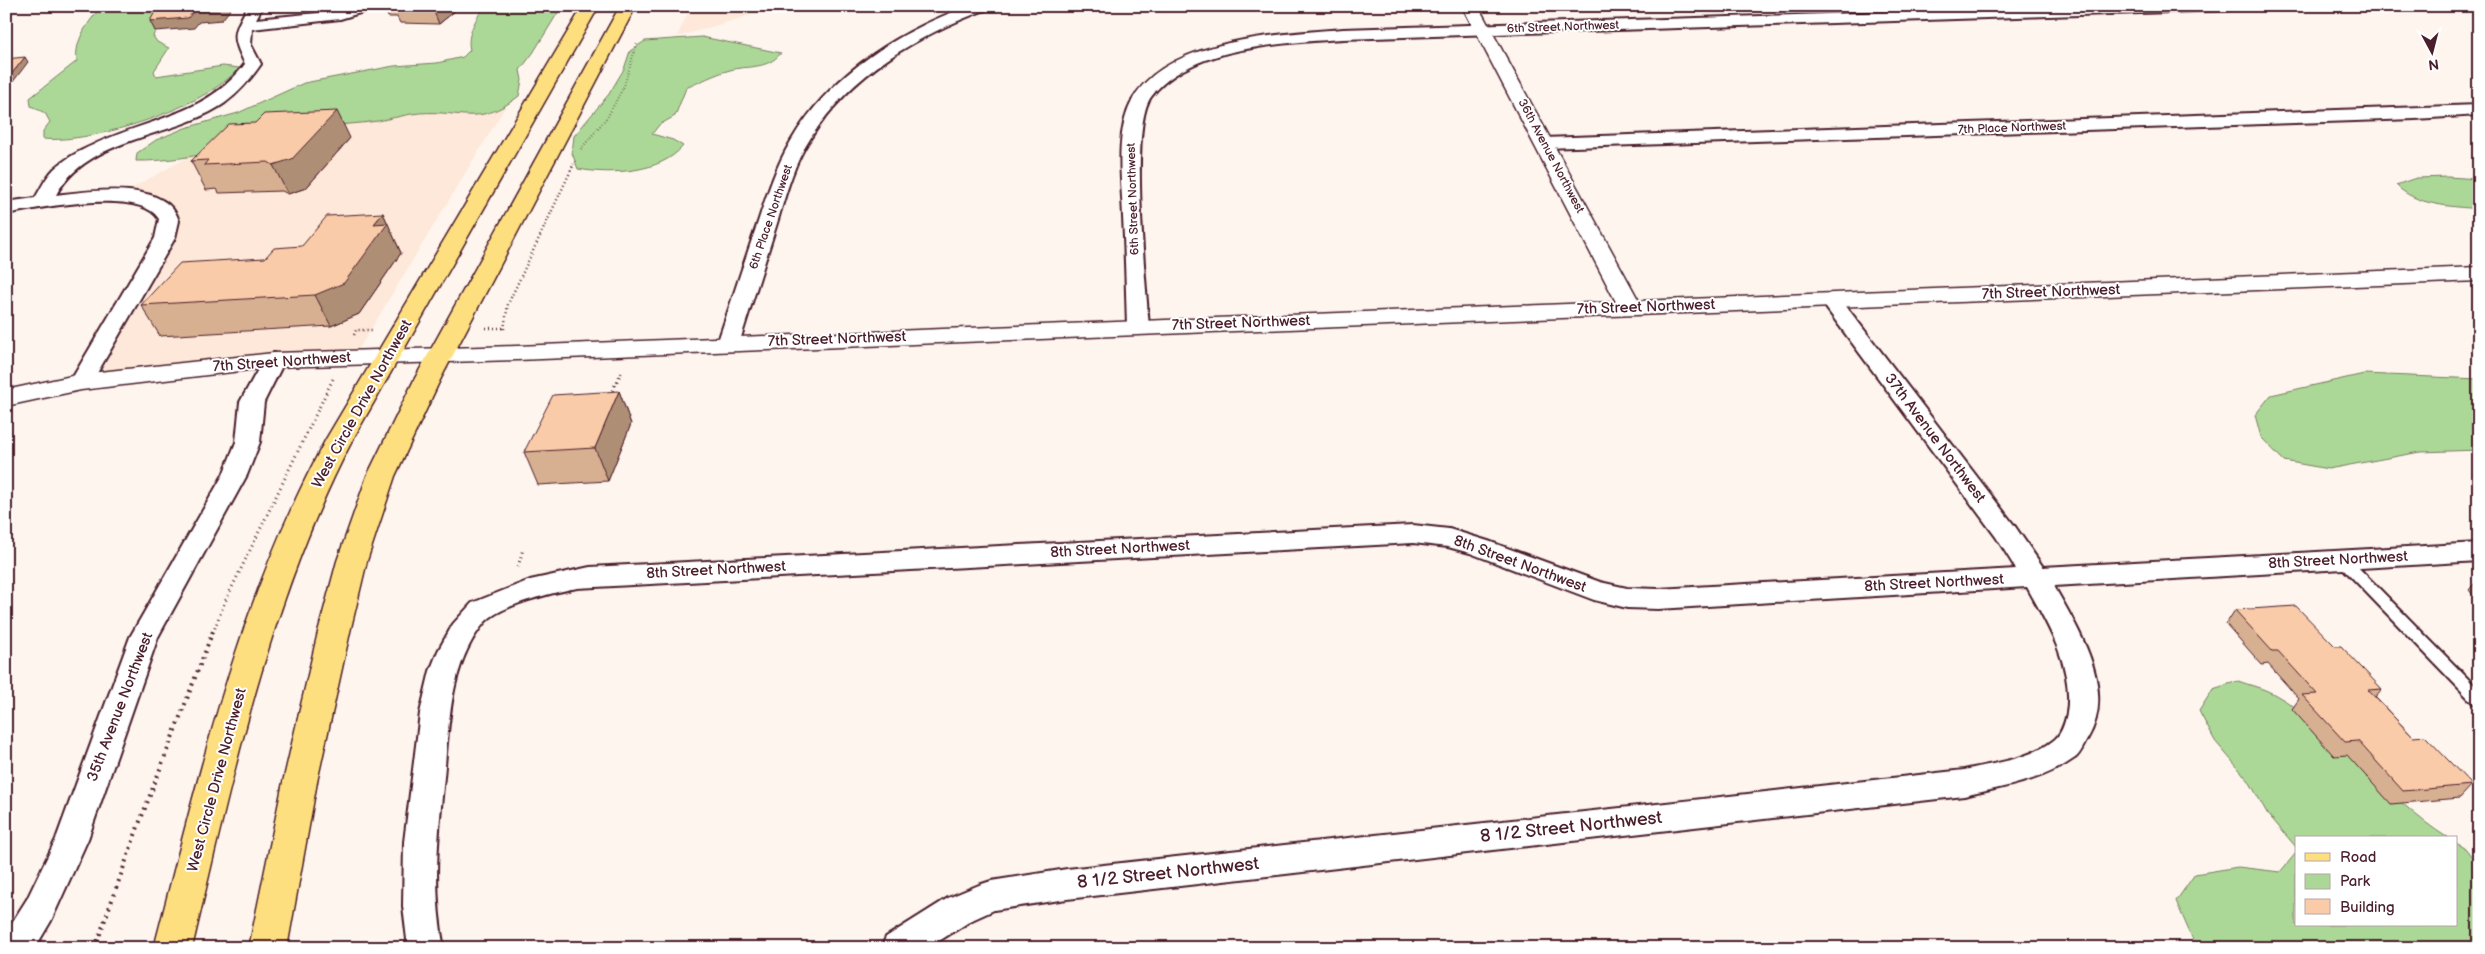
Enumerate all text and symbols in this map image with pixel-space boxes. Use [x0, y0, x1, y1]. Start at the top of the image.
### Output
street label: 6th Street Northwest [1507, 18, 1620, 36]
north arrow [2408, 28, 2458, 78]
text: N [2427, 55, 2440, 73]
street label: 36th Avenue Northwest [1515, 96, 1588, 216]
street label: 7th Place Northwest [1958, 119, 2067, 137]
street label: 6th Street Northwest [1124, 142, 1142, 255]
street label: 6th Place Northwest [746, 162, 796, 271]
street label: 7th Street Northwest [1982, 280, 2121, 304]
street label: 7th Street Northwest [1577, 295, 1716, 319]
street label: 7th Street Northwest [1172, 311, 1311, 335]
street label: West Circle Drive Northwest [308, 316, 416, 492]
street label: 7th Street Northwest [768, 327, 907, 351]
street label: 7th Street Northwest [212, 348, 352, 376]
street label: 37th Avenue Northwest [1880, 370, 1990, 507]
street label: 8th Street Northwest [1451, 531, 1589, 597]
street label: 8th Street Northwest [1050, 536, 1191, 562]
street label: 8th Street Northwest [2268, 547, 2409, 573]
street label: 8th Street Northwest [646, 557, 787, 583]
street label: 8th Street Northwest [1864, 570, 2005, 596]
street label: 35th Avenue Northwest [83, 629, 157, 784]
street label: West Circle Drive Northwest [183, 686, 251, 874]
street label: 8 1/2 Street Northwest [1479, 807, 1663, 847]
legend [2295, 836, 2458, 926]
text: Road [2340, 848, 2376, 867]
street label: 8 1/2 Street Northwest [1076, 853, 1260, 893]
text: Park [2340, 872, 2371, 891]
text: Building [2340, 898, 2395, 917]

